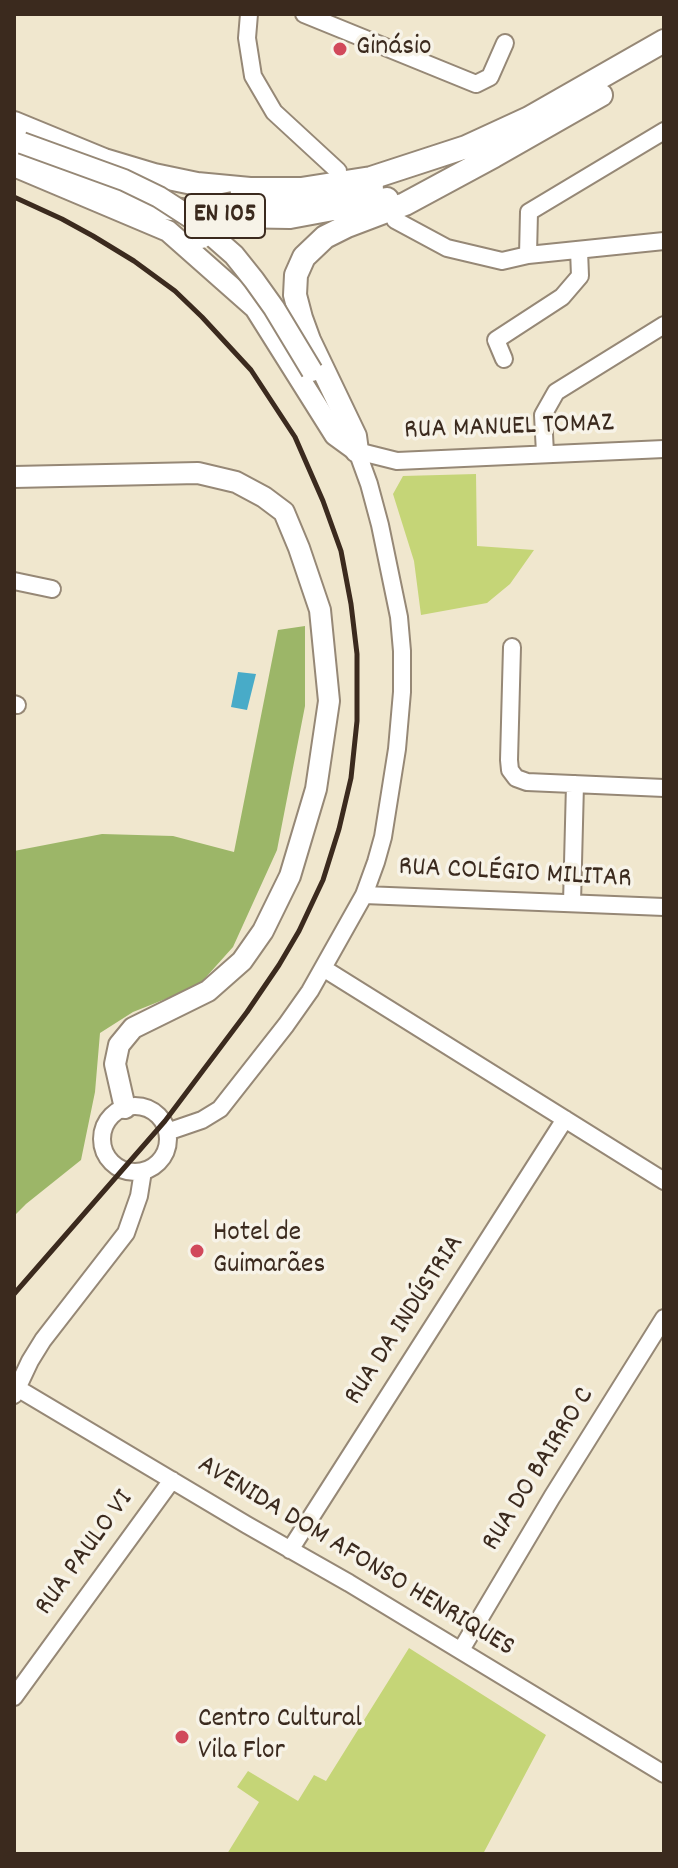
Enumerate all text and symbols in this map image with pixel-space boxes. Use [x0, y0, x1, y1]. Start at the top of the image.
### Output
place label: Ginásio [356, 32, 432, 66]
marker: Ginásio [331, 40, 349, 58]
road number: EN 105 [185, 194, 265, 238]
street label: RUA MANUEL TOMAZ [404, 409, 614, 449]
street label: RUA COLÉGIO MILITAR [398, 852, 632, 898]
place label: Hotel de Guimarães [213, 1218, 325, 1284]
street label: RUA DA INDÚSTRIA [339, 1230, 473, 1412]
marker: Hotel de Guimarães [188, 1242, 206, 1260]
street label: RUA DO BAIRRO C [476, 1382, 604, 1558]
street label: AVENIDA DOM AFONSO HENRIQUES [190, 1450, 520, 1666]
street label: RUA PAULO VI [29, 1485, 143, 1623]
place label: Centro Cultural Vila Flor [198, 1704, 362, 1770]
marker: Centro Cultural Vila Flor [173, 1728, 191, 1746]

